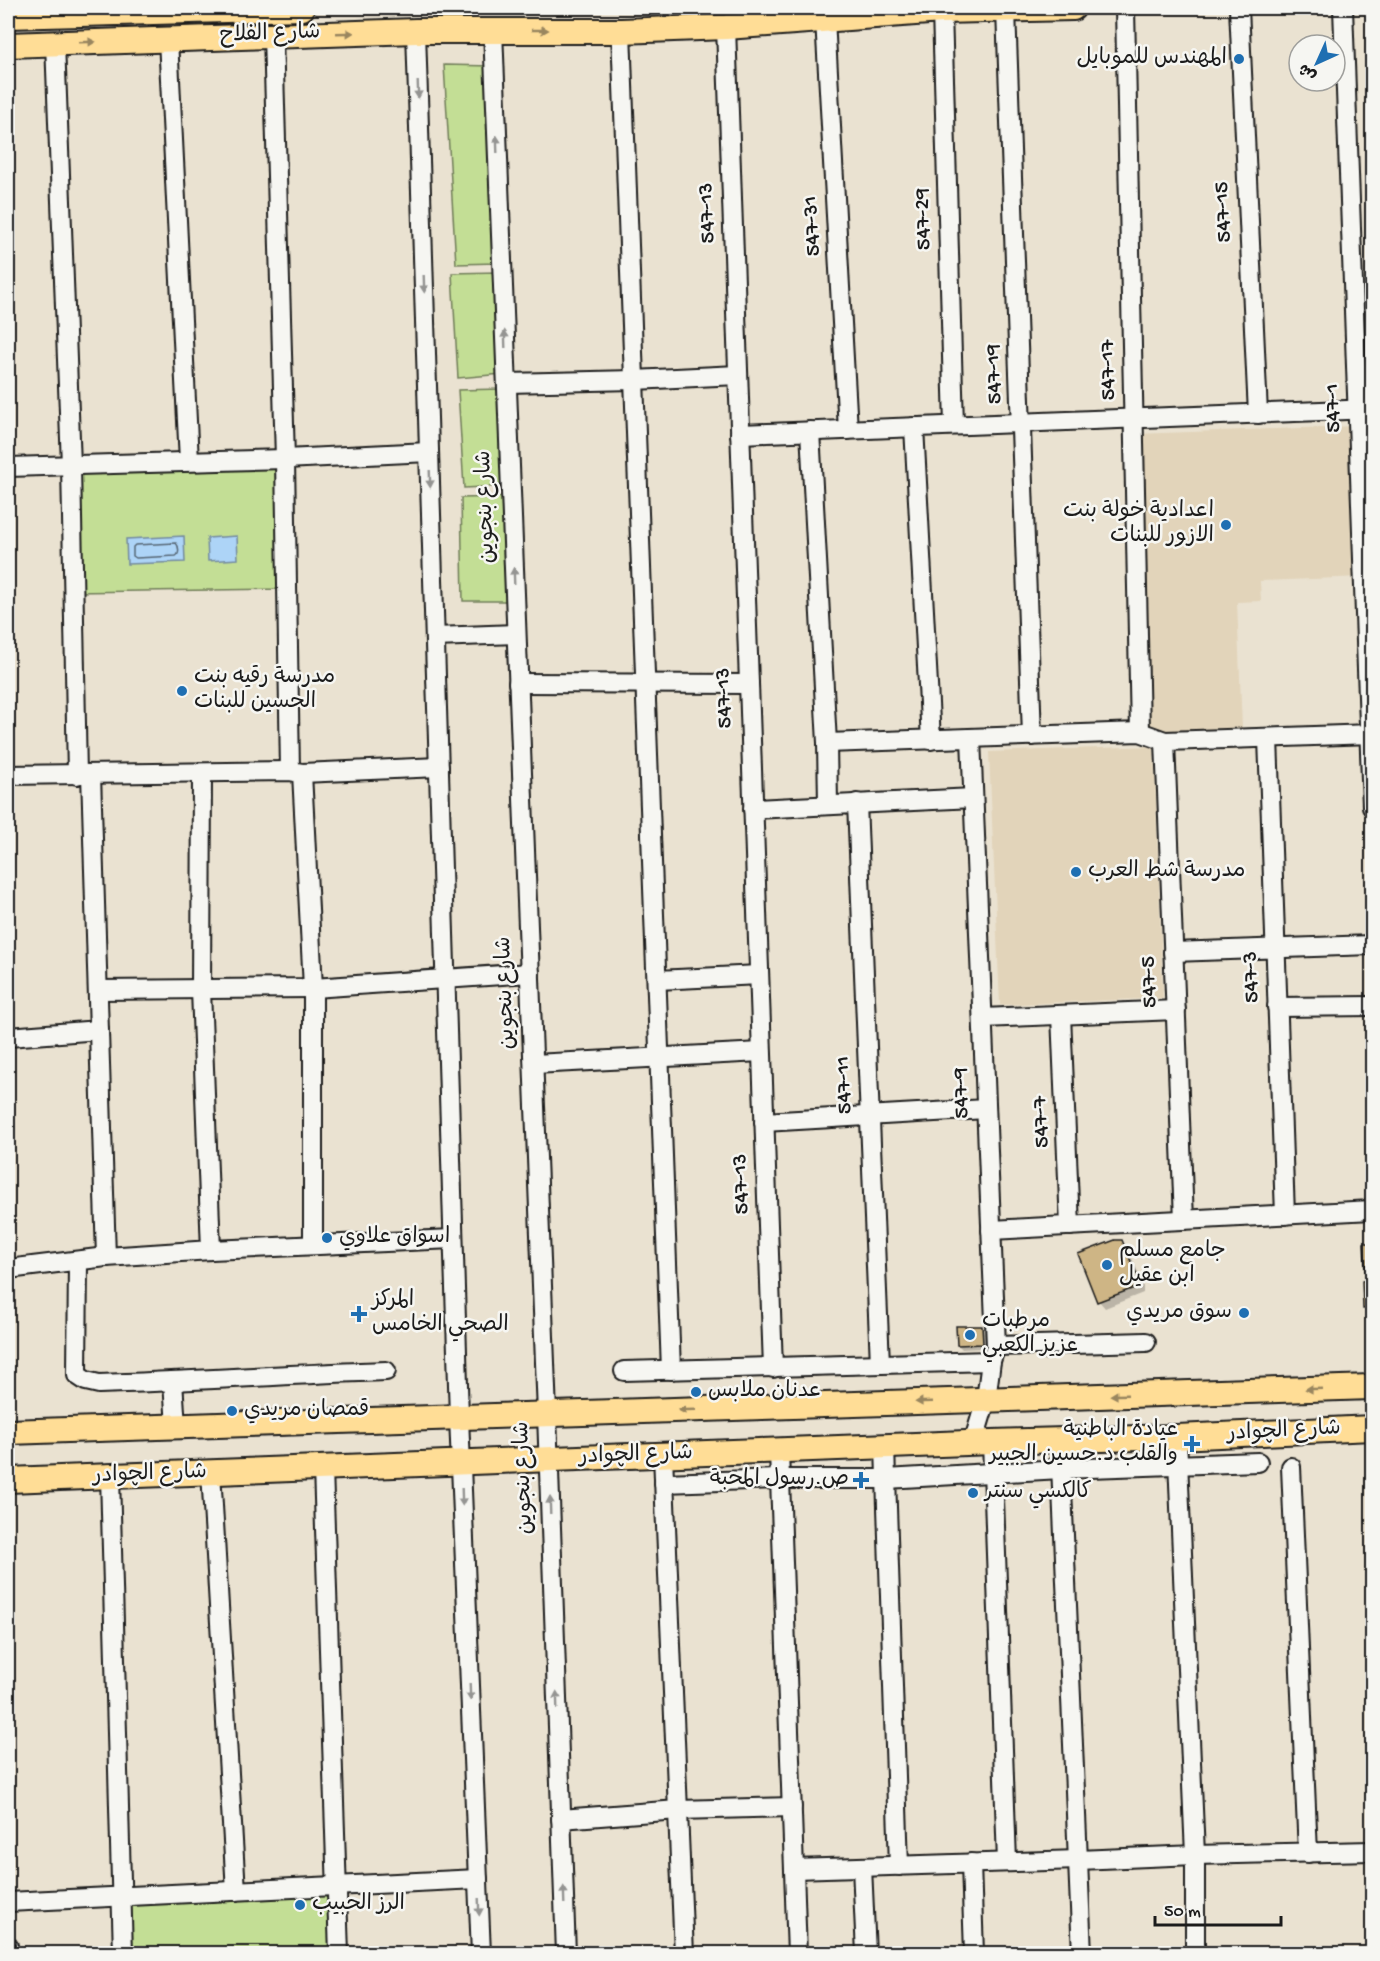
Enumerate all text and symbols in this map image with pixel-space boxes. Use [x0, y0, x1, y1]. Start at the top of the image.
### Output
street label: شارع الفلاح [219, 20, 321, 50]
one-way arrow [530, 25, 549, 35]
one-way arrow [335, 28, 354, 38]
north arrow [1287, 33, 1347, 93]
one-way arrow [77, 37, 96, 47]
place label: المهندس للموبايل [1076, 46, 1227, 72]
marker: المهندس للموبايل [1232, 52, 1246, 66]
text: ش [1296, 58, 1322, 84]
one-way arrow [413, 80, 423, 99]
one-way arrow [493, 135, 502, 154]
street label: 547-15 [1209, 181, 1239, 243]
street label: 547-13 [694, 182, 722, 244]
street label: 547-29 [910, 187, 938, 251]
street label: 547-31 [798, 195, 828, 257]
one-way arrow [419, 275, 429, 294]
one-way arrow [500, 329, 510, 348]
street label: 547-17 [1095, 339, 1123, 401]
street label: 547-19 [981, 343, 1009, 405]
street label: 547-1 [1320, 383, 1348, 433]
street label: شارع بنجوين [472, 450, 502, 564]
one-way arrow [425, 470, 435, 489]
place label: اعدادية خولة بنت الازور للبنات [1063, 499, 1214, 550]
marker: اعدادية خولة بنت الازور للبنات [1219, 518, 1233, 532]
one-way arrow [510, 566, 519, 585]
place label: مدرسة رقيه بنت الحسين للبنات [194, 665, 335, 716]
street label: 547-13 [711, 667, 739, 729]
marker: مدرسة رقيه بنت الحسين للبنات [175, 684, 189, 698]
place label: مدرسة شط العرب [1088, 859, 1246, 885]
marker: مدرسة شط العرب [1069, 865, 1083, 879]
street label: شارع بنجوين [492, 936, 522, 1050]
street label: 547-3 [1238, 951, 1266, 1003]
street label: 547-5 [1136, 956, 1164, 1008]
street label: 547-11 [831, 1056, 859, 1114]
street label: 547-9 [948, 1067, 976, 1119]
street label: 547-7 [1028, 1095, 1056, 1149]
street label: 547-13 [728, 1153, 756, 1215]
place label: اسواق علاوي [339, 1225, 450, 1251]
marker: اسواق علاوي [320, 1231, 334, 1245]
place label: جامع مسلم ابن عقيل [1119, 1239, 1226, 1290]
marker: جامع مسلم ابن عقيل [1100, 1258, 1114, 1272]
place label: المركز الصحي الخامس [370, 1288, 509, 1342]
place label: سوق مريدي [1126, 1300, 1232, 1326]
marker: المركز الصحي الخامس [350, 1305, 368, 1323]
marker: سوق مريدي [1237, 1306, 1251, 1320]
place label: مرطبات عزيز الكعبي [982, 1309, 1078, 1363]
marker: مرطبات عزيز الكعبي [963, 1328, 977, 1342]
place label: عدنان ملابس [708, 1379, 822, 1405]
one-way arrow [1305, 1384, 1324, 1393]
marker: عدنان ملابس [689, 1385, 703, 1399]
one-way arrow [1110, 1391, 1129, 1400]
one-way arrow [915, 1397, 934, 1406]
place label: قمصان مريدي [244, 1398, 369, 1424]
marker: قمصان مريدي [225, 1404, 239, 1418]
one-way arrow [678, 1405, 697, 1414]
street label: شارع الچوادر [1225, 1416, 1341, 1448]
place label: عيادة الباطنية والقلب د.حسين الجبير [987, 1418, 1178, 1469]
street label: شارع بنجوين [510, 1421, 540, 1535]
marker: عيادة الباطنية والقلب د.حسين الجبير [1183, 1435, 1201, 1453]
street label: شارع الچوادر [577, 1441, 693, 1471]
street label: شارع الچوادر [91, 1460, 207, 1490]
place label: ص.رسول المحبة [710, 1467, 849, 1493]
marker: ص.رسول المحبة [854, 1473, 868, 1487]
place label: كالكسي سنتر [983, 1480, 1092, 1509]
marker: كالكسي سنتر [966, 1486, 980, 1500]
one-way arrow [457, 1487, 467, 1506]
one-way arrow [546, 1496, 555, 1515]
one-way arrow [465, 1682, 475, 1701]
one-way arrow [552, 1691, 562, 1710]
one-way arrow [559, 1886, 568, 1905]
scale bar [1155, 1889, 1281, 1927]
place label: الرز الحبيب [312, 1892, 405, 1918]
marker: الرز الحبيب [293, 1898, 307, 1912]
one-way arrow [474, 1898, 484, 1917]
text: 50 m [1164, 1902, 1201, 1923]

